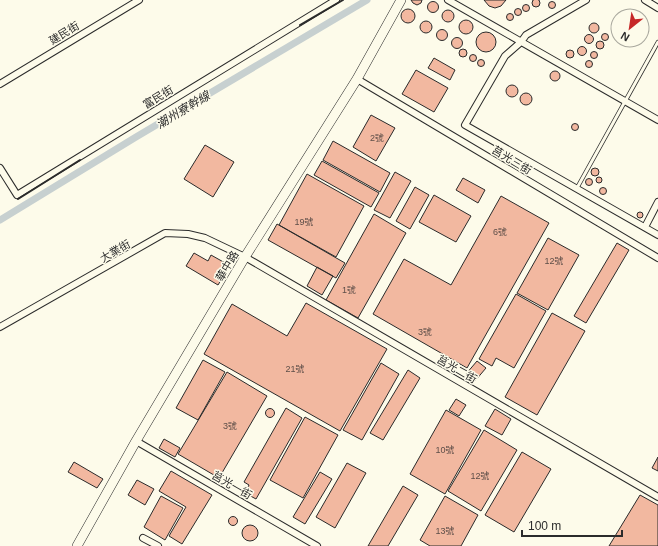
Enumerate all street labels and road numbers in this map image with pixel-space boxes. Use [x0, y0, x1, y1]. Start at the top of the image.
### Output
street label: 建民街 [47, 19, 81, 47]
street label: 富民街 [141, 83, 175, 111]
street label: 莒光三街 [490, 144, 534, 176]
street label: 大業街 [98, 238, 132, 264]
street label: 華中路 [213, 249, 241, 283]
street label: 莒光二街 [435, 353, 479, 385]
street label: 莒光一街 [210, 469, 254, 501]

